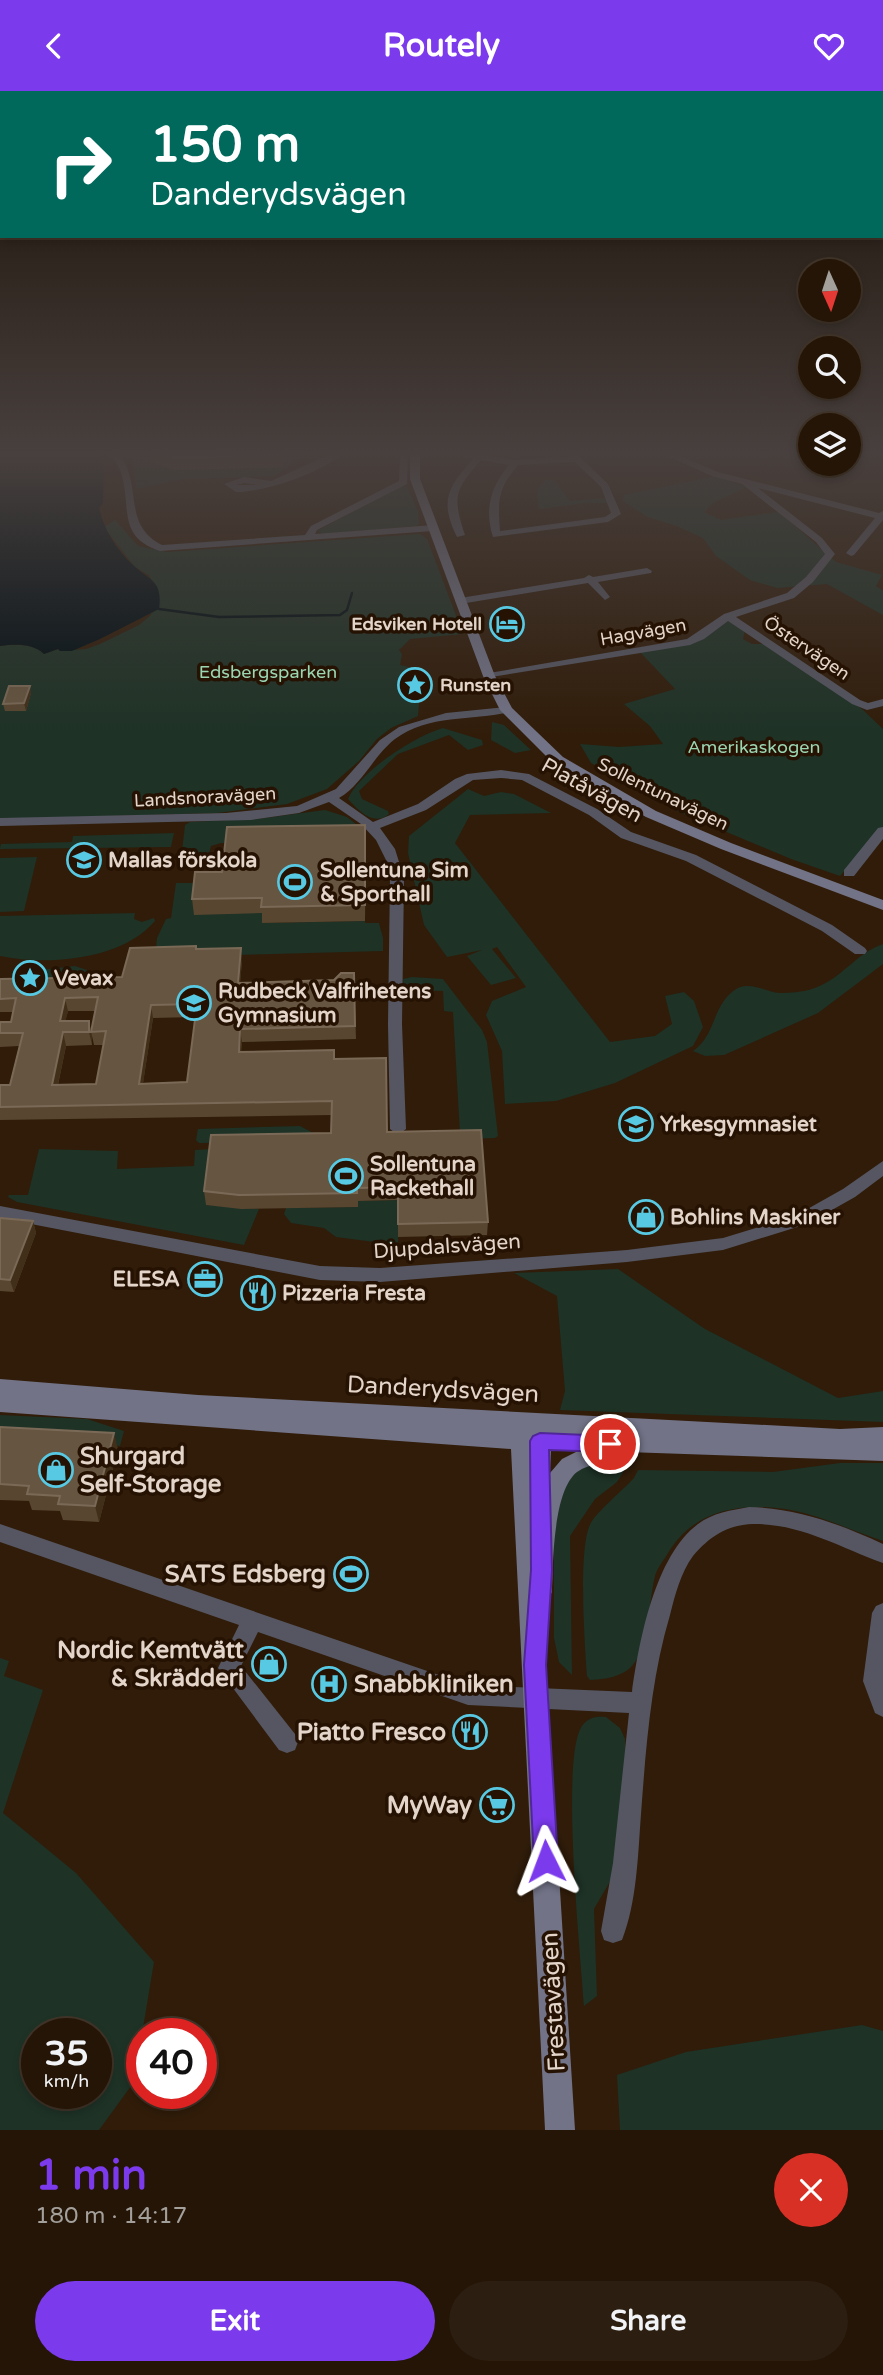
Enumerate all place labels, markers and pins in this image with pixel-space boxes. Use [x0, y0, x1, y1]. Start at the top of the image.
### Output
hotel icon: Edsviken Hotell [488, 605, 526, 643]
place label: Edsviken Hotell [351, 613, 482, 635]
place icon: Runsten [396, 666, 434, 704]
place label: Runsten [440, 674, 511, 696]
school or university icon: Mallas förskola [65, 841, 103, 879]
place label: Mallas förskola [108, 848, 257, 873]
place label: Sollentuna Sim & Sporthall [320, 858, 469, 907]
sports icon: Sollentuna Sim & Sporthall [276, 863, 314, 901]
place icon: Vevax [11, 959, 49, 997]
place label: Vevax [54, 966, 113, 991]
place label: Rudbeck Valfrihetens Gymnasium [218, 979, 431, 1028]
school or university icon: Rudbeck Valfrihetens Gymnasium [175, 984, 213, 1022]
school or university icon: Yrkesgymnasiet [617, 1105, 655, 1143]
place label: Yrkesgymnasiet [660, 1112, 817, 1137]
place label: Sollentuna Rackethall [370, 1152, 476, 1201]
sports icon: Sollentuna Rackethall [327, 1157, 365, 1195]
shop icon: Bohlins Maskiner [627, 1198, 665, 1236]
place label: Bohlins Maskiner [670, 1205, 841, 1230]
office icon: ELESA [186, 1260, 224, 1298]
place label: ELESA [113, 1267, 180, 1292]
restaurant icon: Pizzeria Fresta [239, 1274, 277, 1312]
place label: Pizzeria Fresta [282, 1281, 426, 1306]
pin [580, 1414, 640, 1474]
place label: Shurgard Self-Storage [80, 1442, 222, 1499]
shop icon: Shurgard Self-Storage [37, 1451, 75, 1489]
sports icon: SATS Edsberg [332, 1555, 370, 1593]
place label: SATS Edsberg [165, 1560, 326, 1589]
place label: Nordic Kemtvätt & Skrädderi [57, 1636, 245, 1693]
shop icon: Nordic Kemtvätt & Skrädderi [250, 1645, 288, 1683]
hospital icon: Snabbkliniken [310, 1665, 348, 1703]
place label: Snabbkliniken [354, 1670, 514, 1699]
restaurant icon: Piatto Fresco [451, 1713, 489, 1751]
place label: Piatto Fresco [297, 1718, 446, 1747]
supermarket icon: MyWay [478, 1786, 516, 1824]
place label: MyWay [387, 1791, 472, 1820]

